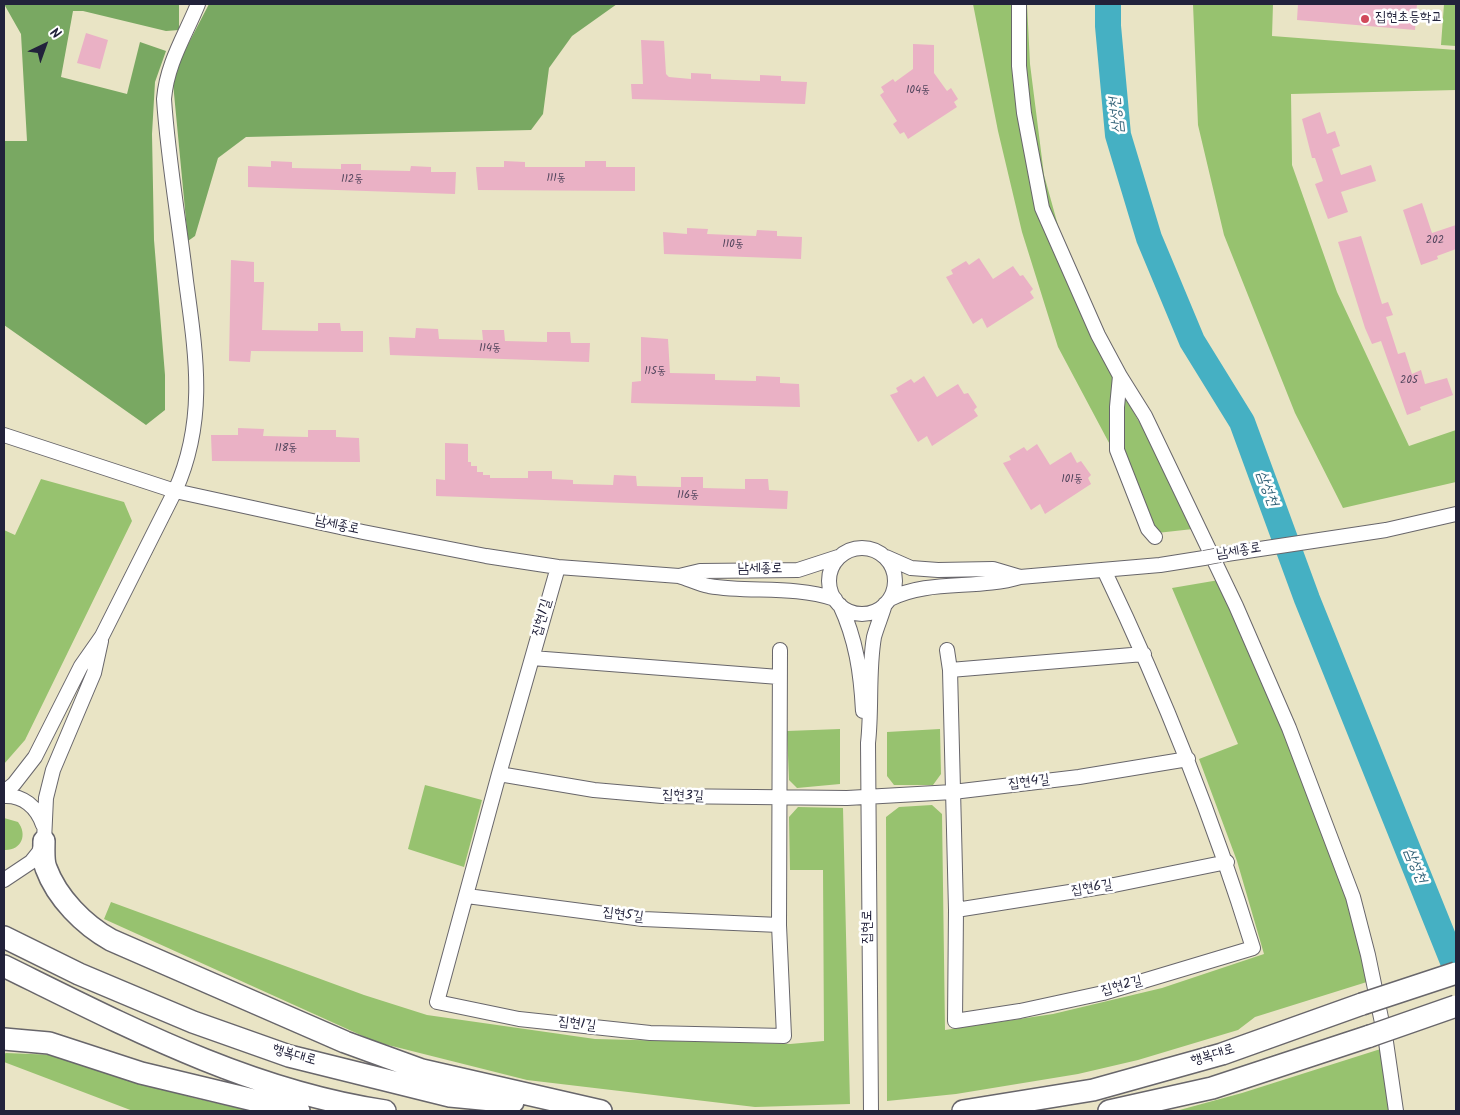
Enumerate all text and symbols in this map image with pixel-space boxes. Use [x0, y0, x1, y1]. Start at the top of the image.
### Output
place label: 집현초등학교 [1375, 11, 1443, 27]
marker: 집현초등학교 [1359, 13, 1371, 25]
north arrow [20, 20, 70, 70]
text: N [44, 23, 66, 45]
house number: 104동 [906, 84, 930, 98]
water label: 삼성천 [1107, 96, 1129, 134]
house number: 111동 [546, 172, 566, 186]
house number: 112동 [341, 173, 363, 187]
house number: 202 [1426, 234, 1444, 248]
house number: 110동 [722, 238, 744, 252]
house number: 114동 [479, 342, 501, 356]
house number: 115동 [644, 365, 666, 379]
house number: 205 [1400, 374, 1418, 388]
house number: 118동 [275, 442, 297, 456]
water label: 삼성천 [1251, 469, 1281, 509]
house number: 101동 [1061, 473, 1083, 487]
house number: 116동 [677, 489, 699, 503]
street label: 남세종로 [313, 513, 361, 539]
street label: 남세종로 [1215, 540, 1263, 564]
street label: 남세종로 [737, 562, 783, 578]
street label: 집현1길 [530, 597, 556, 639]
street label: 집현4길 [1007, 772, 1051, 794]
street label: 집현3길 [662, 788, 704, 806]
water label: 삼성천 [1399, 846, 1429, 886]
street label: 집현6길 [1070, 877, 1114, 901]
street label: 집현5길 [601, 905, 645, 927]
street label: 집현로 [861, 910, 877, 944]
street label: 집현2길 [1100, 973, 1144, 1001]
street label: 집현1길 [557, 1014, 597, 1036]
street label: 행복대로 [1189, 1041, 1237, 1071]
street label: 행복대로 [270, 1042, 318, 1070]

